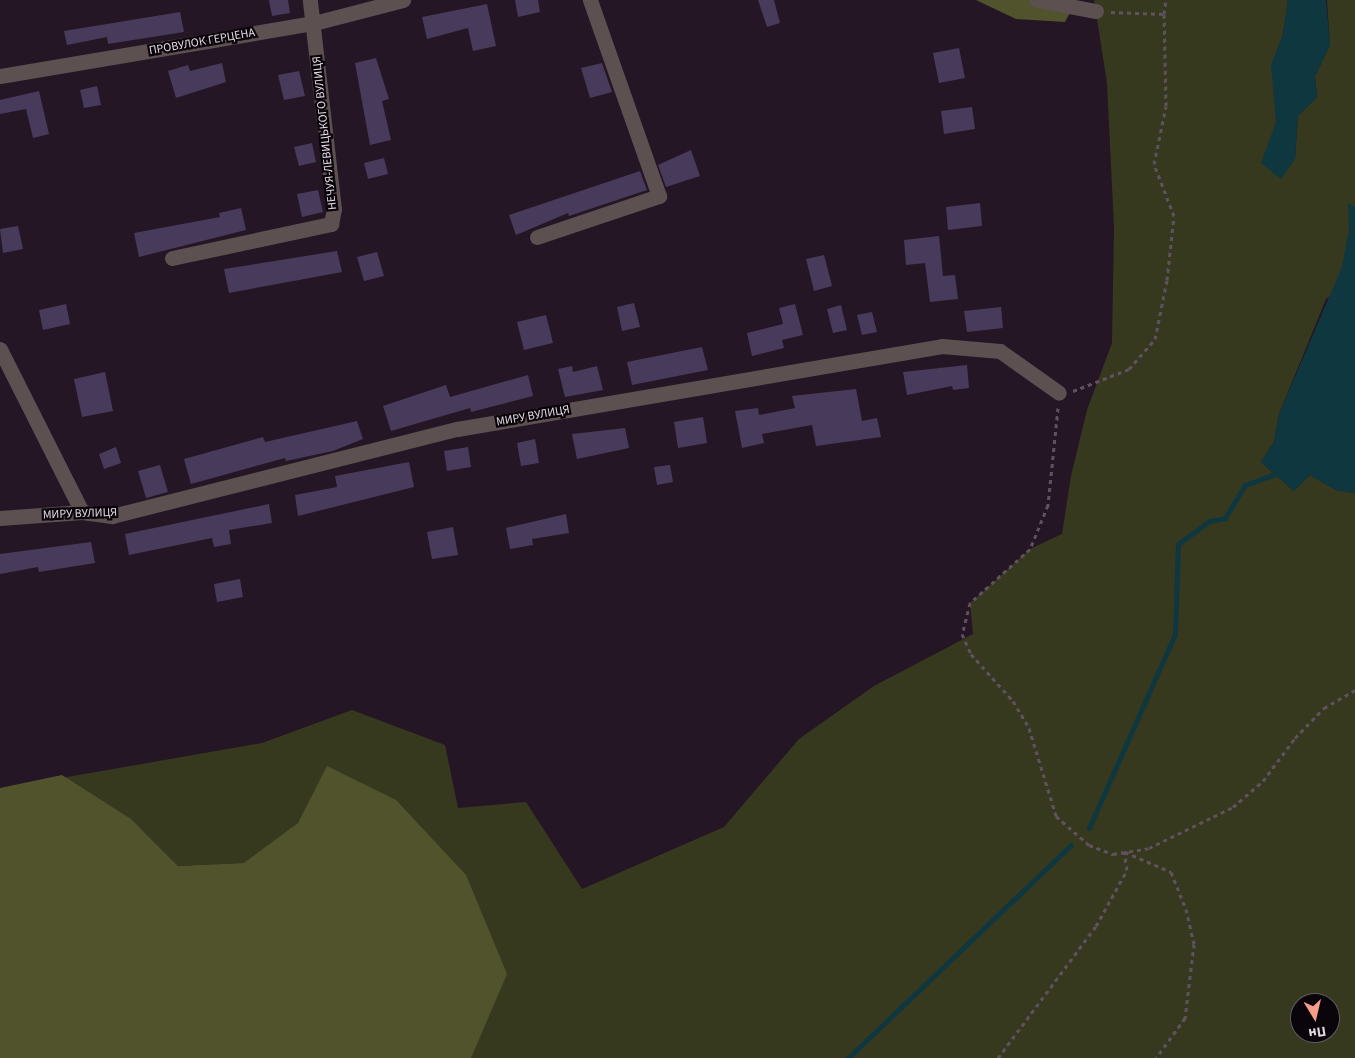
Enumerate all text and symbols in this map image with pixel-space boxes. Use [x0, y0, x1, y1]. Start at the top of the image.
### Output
street label: ПРОВУЛОК ГЕРЦЕНА [148, 26, 256, 58]
street label: НЕЧУЯ-ЛЕВИЦЬКОГО ВУЛИЦЯ [310, 55, 340, 211]
street label: МИРУ ВУЛИЦЯ [495, 402, 571, 430]
street label: МИРУ ВУЛИЦЯ [43, 506, 117, 522]
north arrow [1290, 993, 1340, 1043]
text: Пн [1307, 1021, 1327, 1043]

